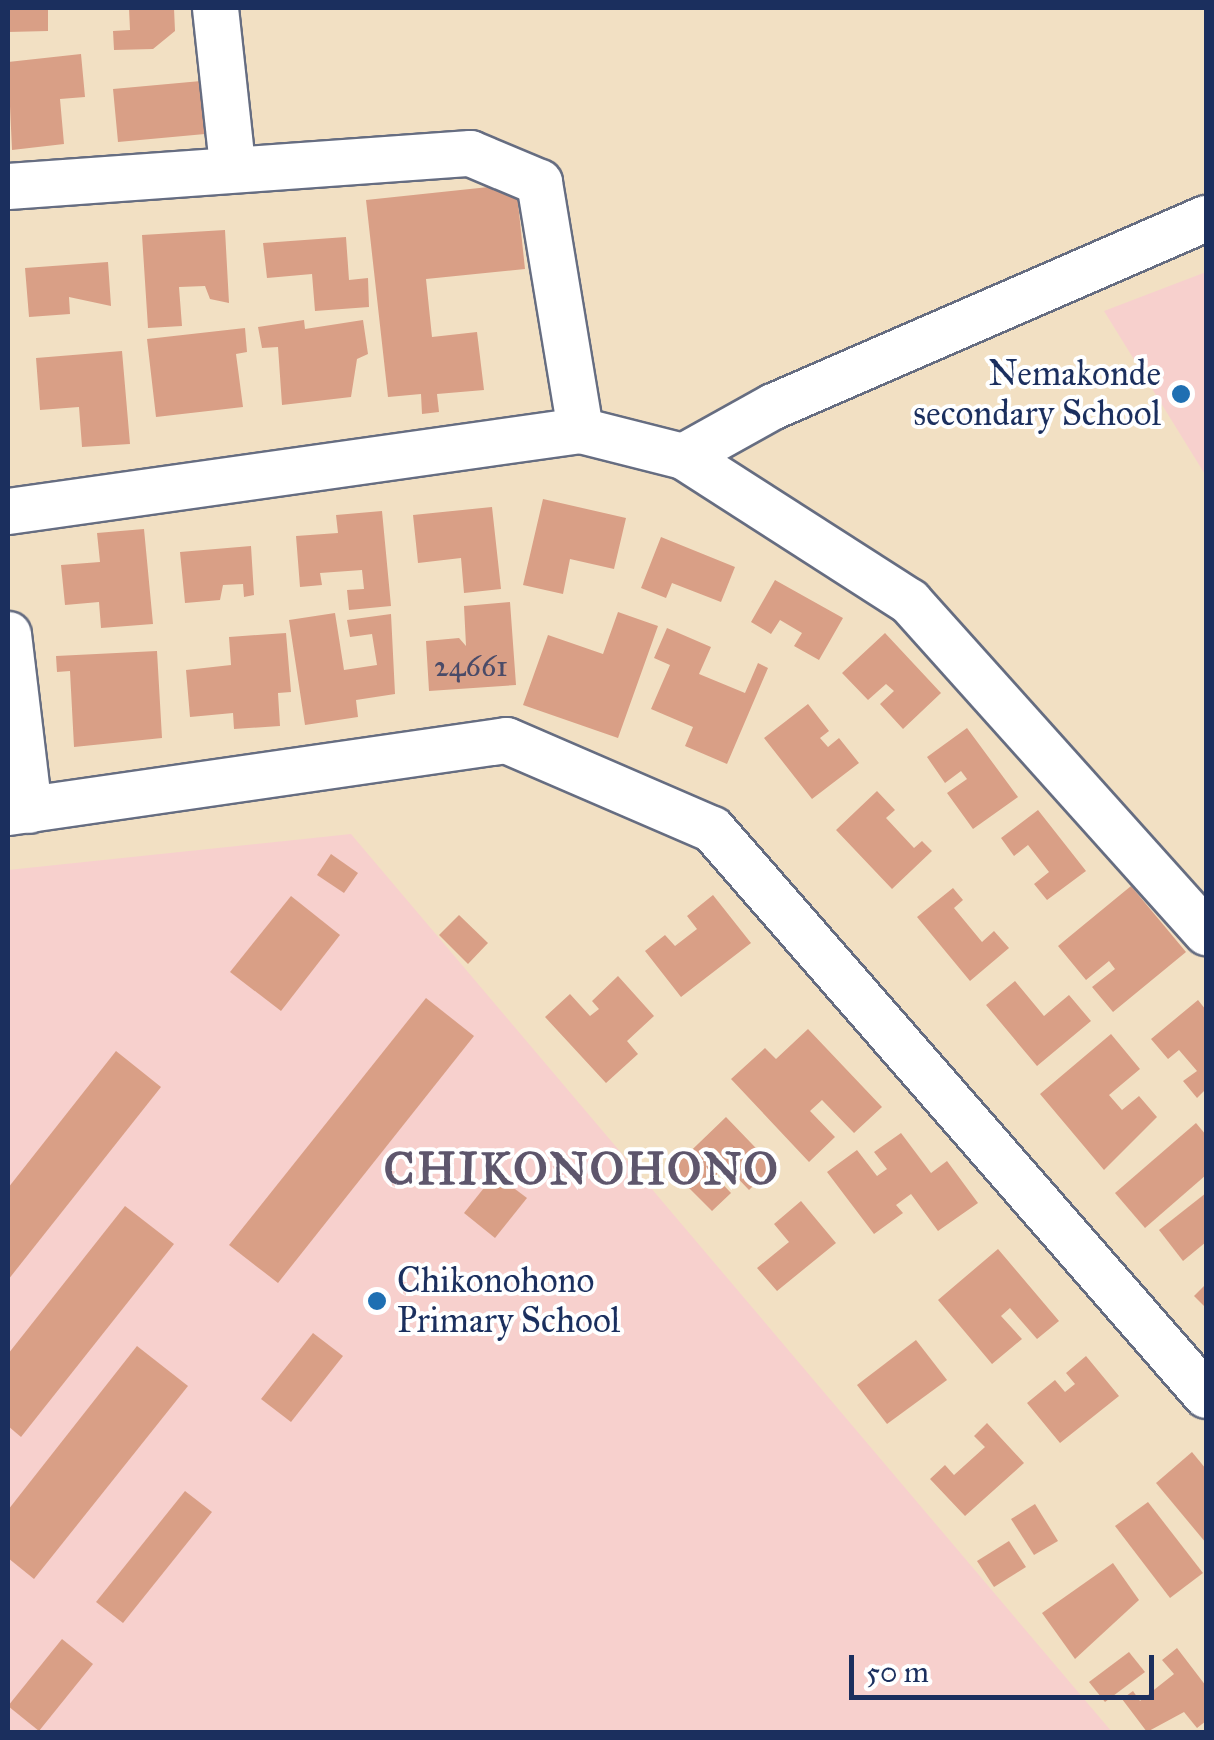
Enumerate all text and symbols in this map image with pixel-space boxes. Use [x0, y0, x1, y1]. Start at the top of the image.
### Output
place label: Nemakonde secondary School [913, 353, 1161, 435]
marker: Nemakonde secondary School [1170, 383, 1192, 405]
house number: 24661 [434, 648, 508, 684]
district label: CHIKONOHONO [384, 1142, 780, 1196]
place label: Chikonohono Primary School [397, 1260, 620, 1342]
marker: Chikonohono Primary School [366, 1290, 388, 1312]
scale bar [854, 1635, 1159, 1697]
text: 50 m [866, 1654, 929, 1690]

